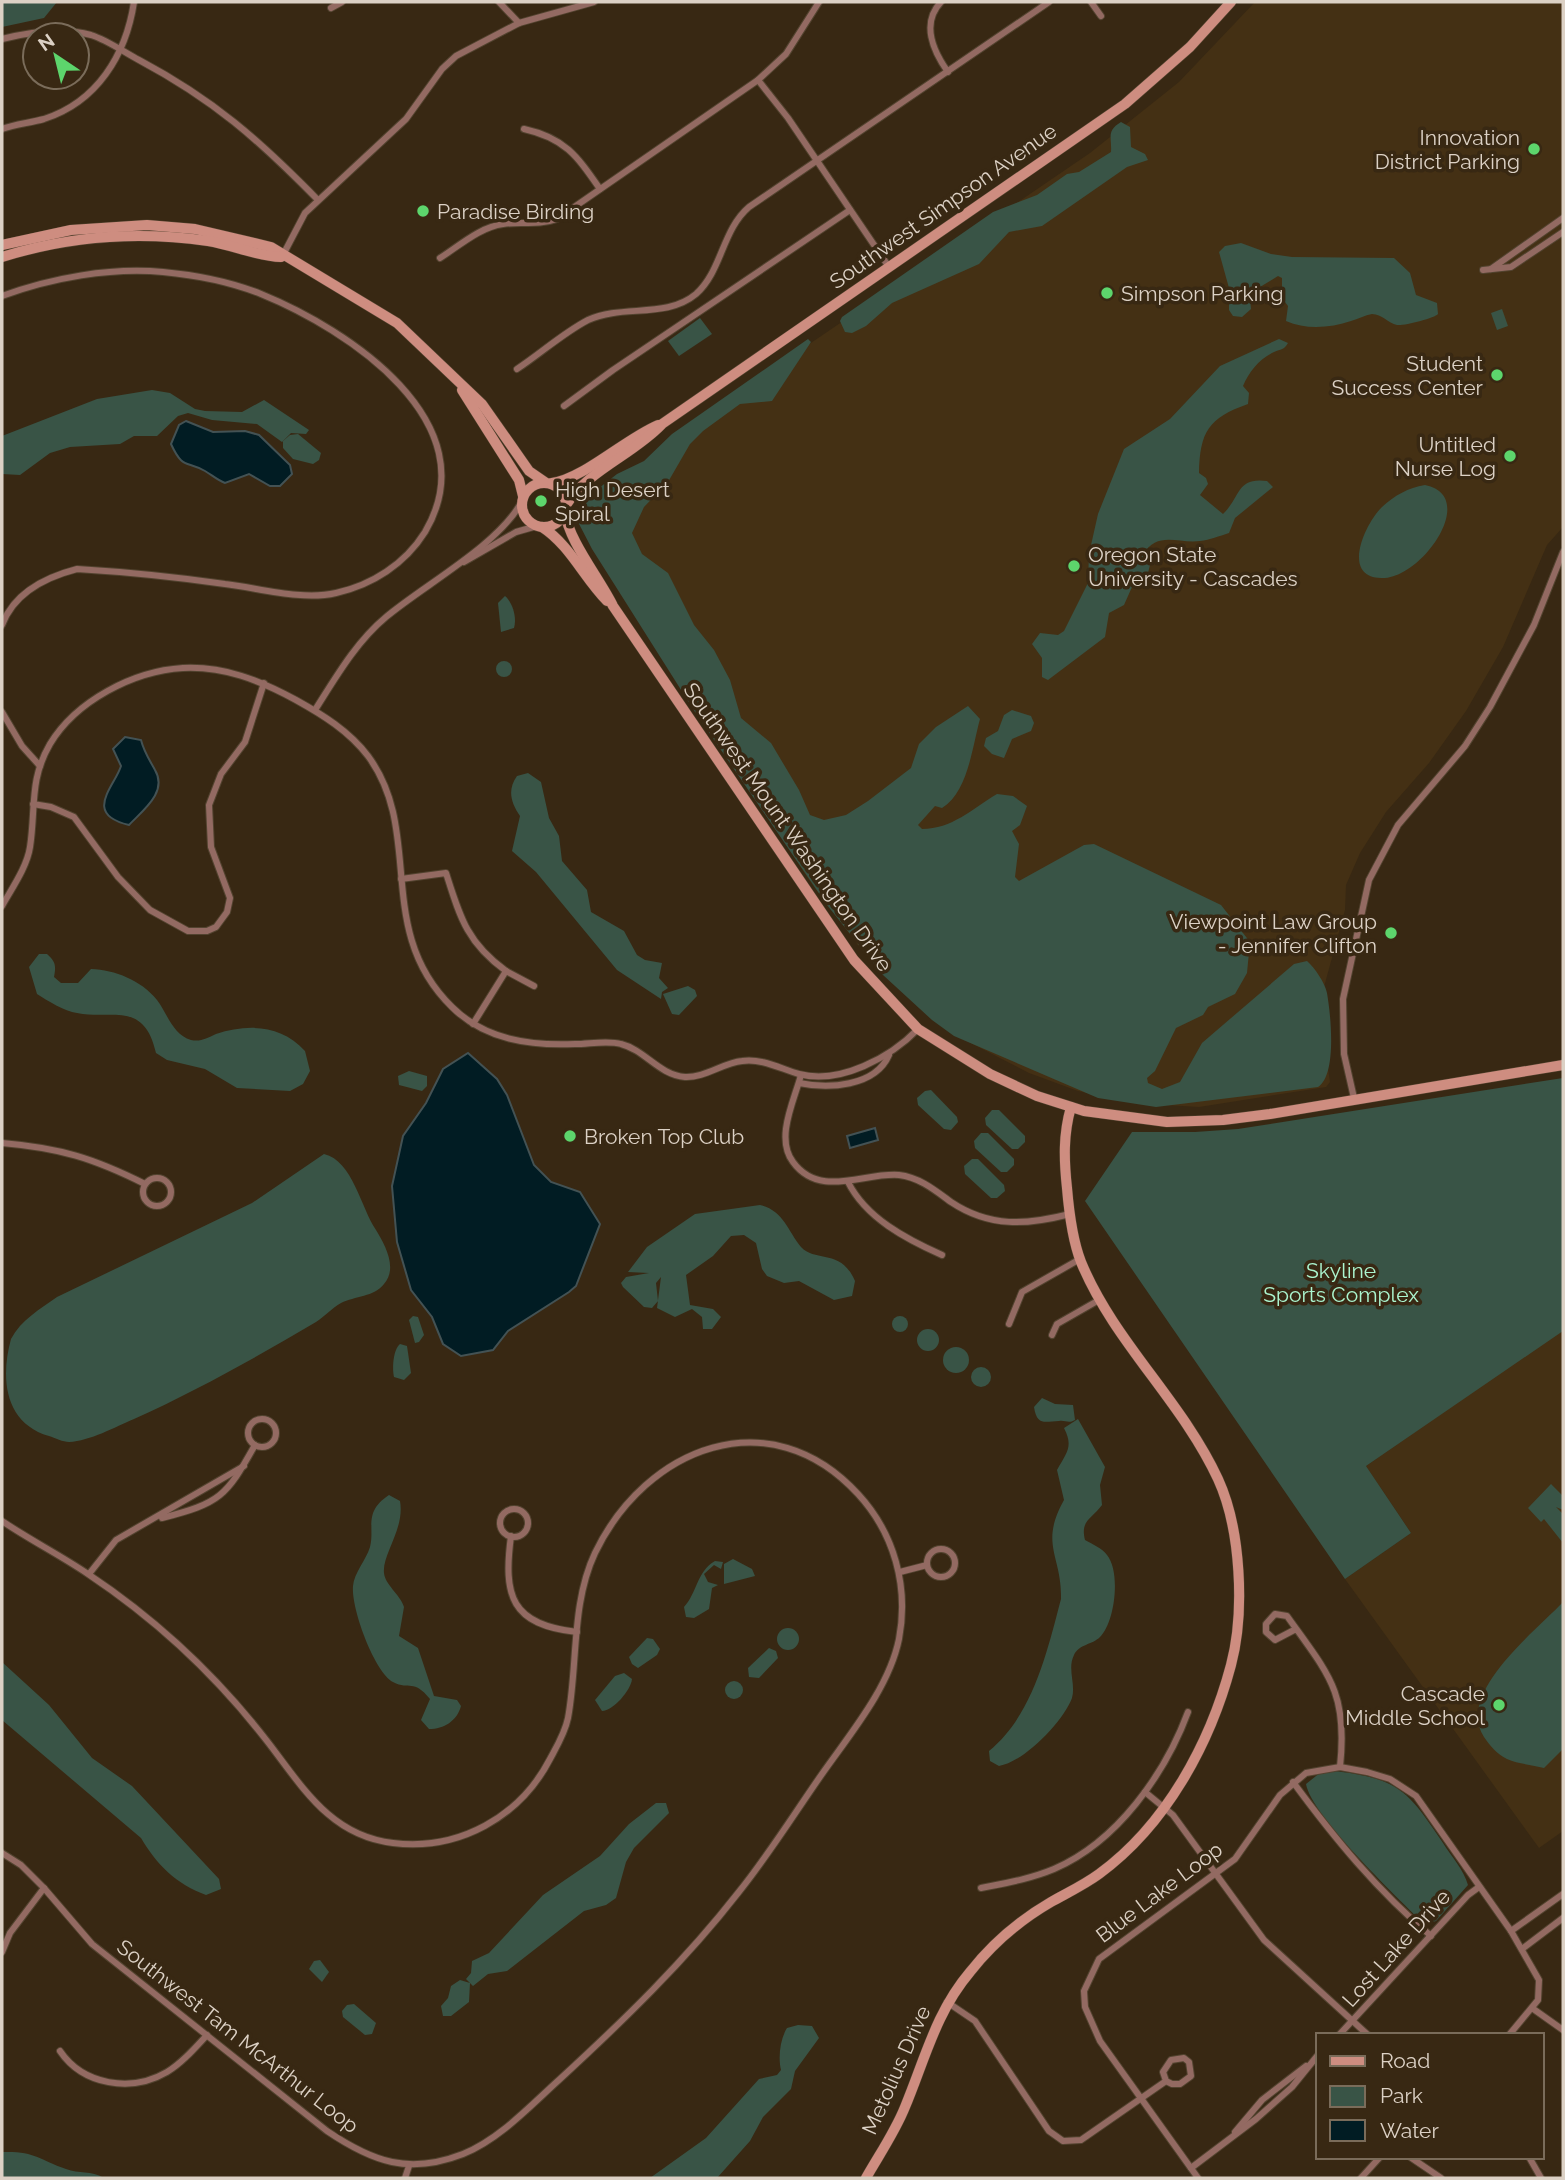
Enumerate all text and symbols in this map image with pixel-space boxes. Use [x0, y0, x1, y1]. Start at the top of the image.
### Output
north arrow [21, 21, 91, 91]
text: N [34, 29, 58, 55]
street label: Southwest Simpson Avenue [825, 118, 1061, 294]
place label: Innovation District Parking [1375, 125, 1520, 174]
marker: Innovation District Parking [1526, 141, 1542, 157]
place label: Paradise Birding [437, 199, 594, 224]
marker: Paradise Birding [415, 203, 431, 219]
place label: Simpson Parking [1121, 281, 1284, 306]
marker: Simpson Parking [1099, 285, 1115, 301]
place label: Student Success Center [1332, 351, 1484, 400]
marker: Student Success Center [1489, 367, 1505, 383]
place label: Untitled Nurse Log [1395, 432, 1496, 481]
marker: Untitled Nurse Log [1502, 448, 1518, 464]
place label: High Desert Spiral [555, 477, 670, 526]
marker: High Desert Spiral [533, 493, 549, 509]
place label: Oregon State University - Cascades [1088, 542, 1298, 591]
marker: Oregon State University - Cascades [1066, 558, 1082, 574]
street label: Southwest Mount Washington Drive [678, 678, 898, 976]
place label: Viewpoint Law Group - Jennifer Clifton [1169, 909, 1377, 958]
marker: Viewpoint Law Group - Jennifer Clifton [1383, 925, 1399, 941]
place label: Broken Top Club [584, 1124, 744, 1149]
marker: Broken Top Club [562, 1128, 578, 1144]
park label: Skyline Sports Complex [1263, 1258, 1419, 1307]
place label: Cascade Middle School [1345, 1681, 1485, 1730]
marker: Cascade Middle School [1491, 1697, 1507, 1713]
street label: Blue Lake Loop [1091, 1836, 1227, 1948]
street label: Lost Lake Drive [1337, 1884, 1455, 2012]
street label: Southwest Tam McArthur Loop [112, 1934, 364, 2138]
street label: Metolius Drive [856, 2002, 936, 2138]
legend [1316, 2033, 1544, 2159]
text: Road [1380, 2048, 1430, 2073]
text: Park [1380, 2083, 1423, 2108]
text: Water [1380, 2118, 1439, 2143]

